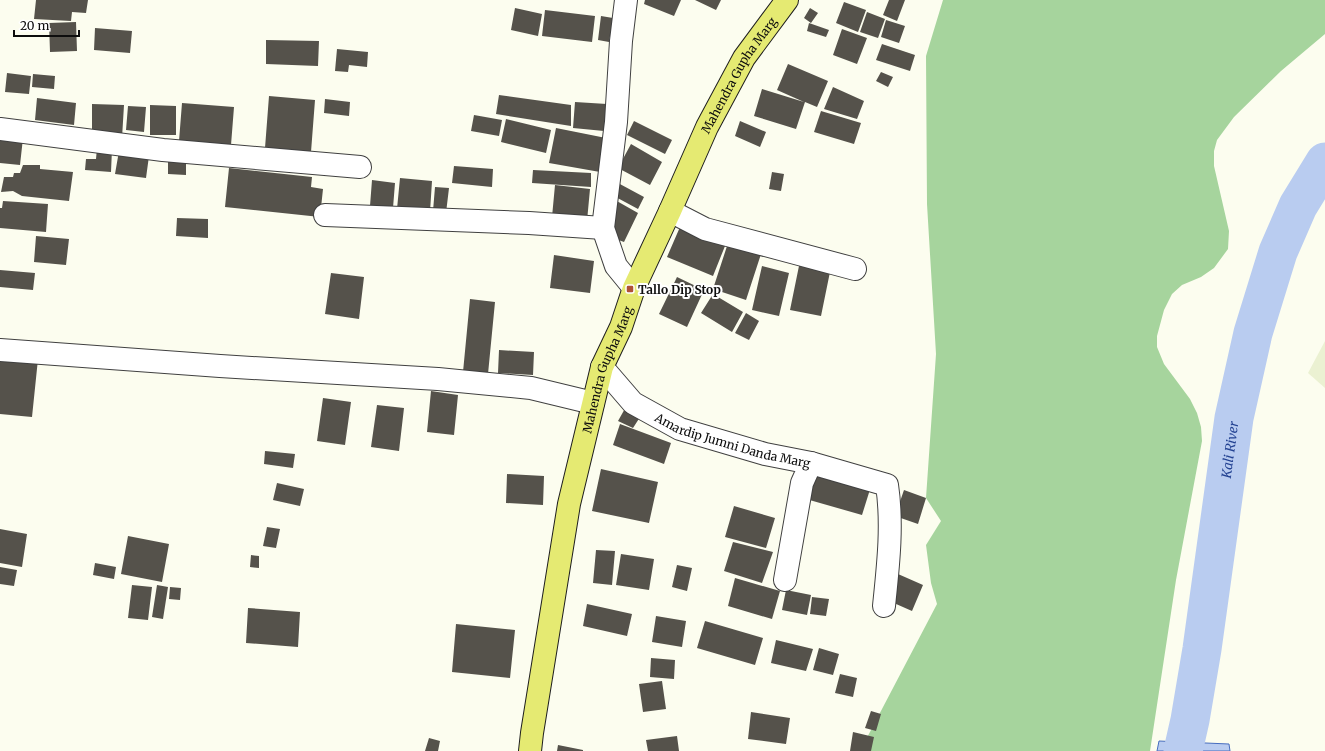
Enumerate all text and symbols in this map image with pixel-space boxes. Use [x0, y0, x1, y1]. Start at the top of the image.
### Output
scale bar [14, 12, 79, 38]
street label: Mahendra Gupha Marg [698, 13, 780, 136]
text: 20 m [20, 18, 49, 33]
place label: Tallo Dip Stop [638, 282, 721, 297]
marker: Tallo Dip Stop [625, 284, 635, 294]
street label: Mahendra Gupha Marg [579, 304, 635, 435]
street label: Amardip Jumni Danda Marg [652, 409, 813, 470]
water label: Kali River [1217, 419, 1242, 480]

